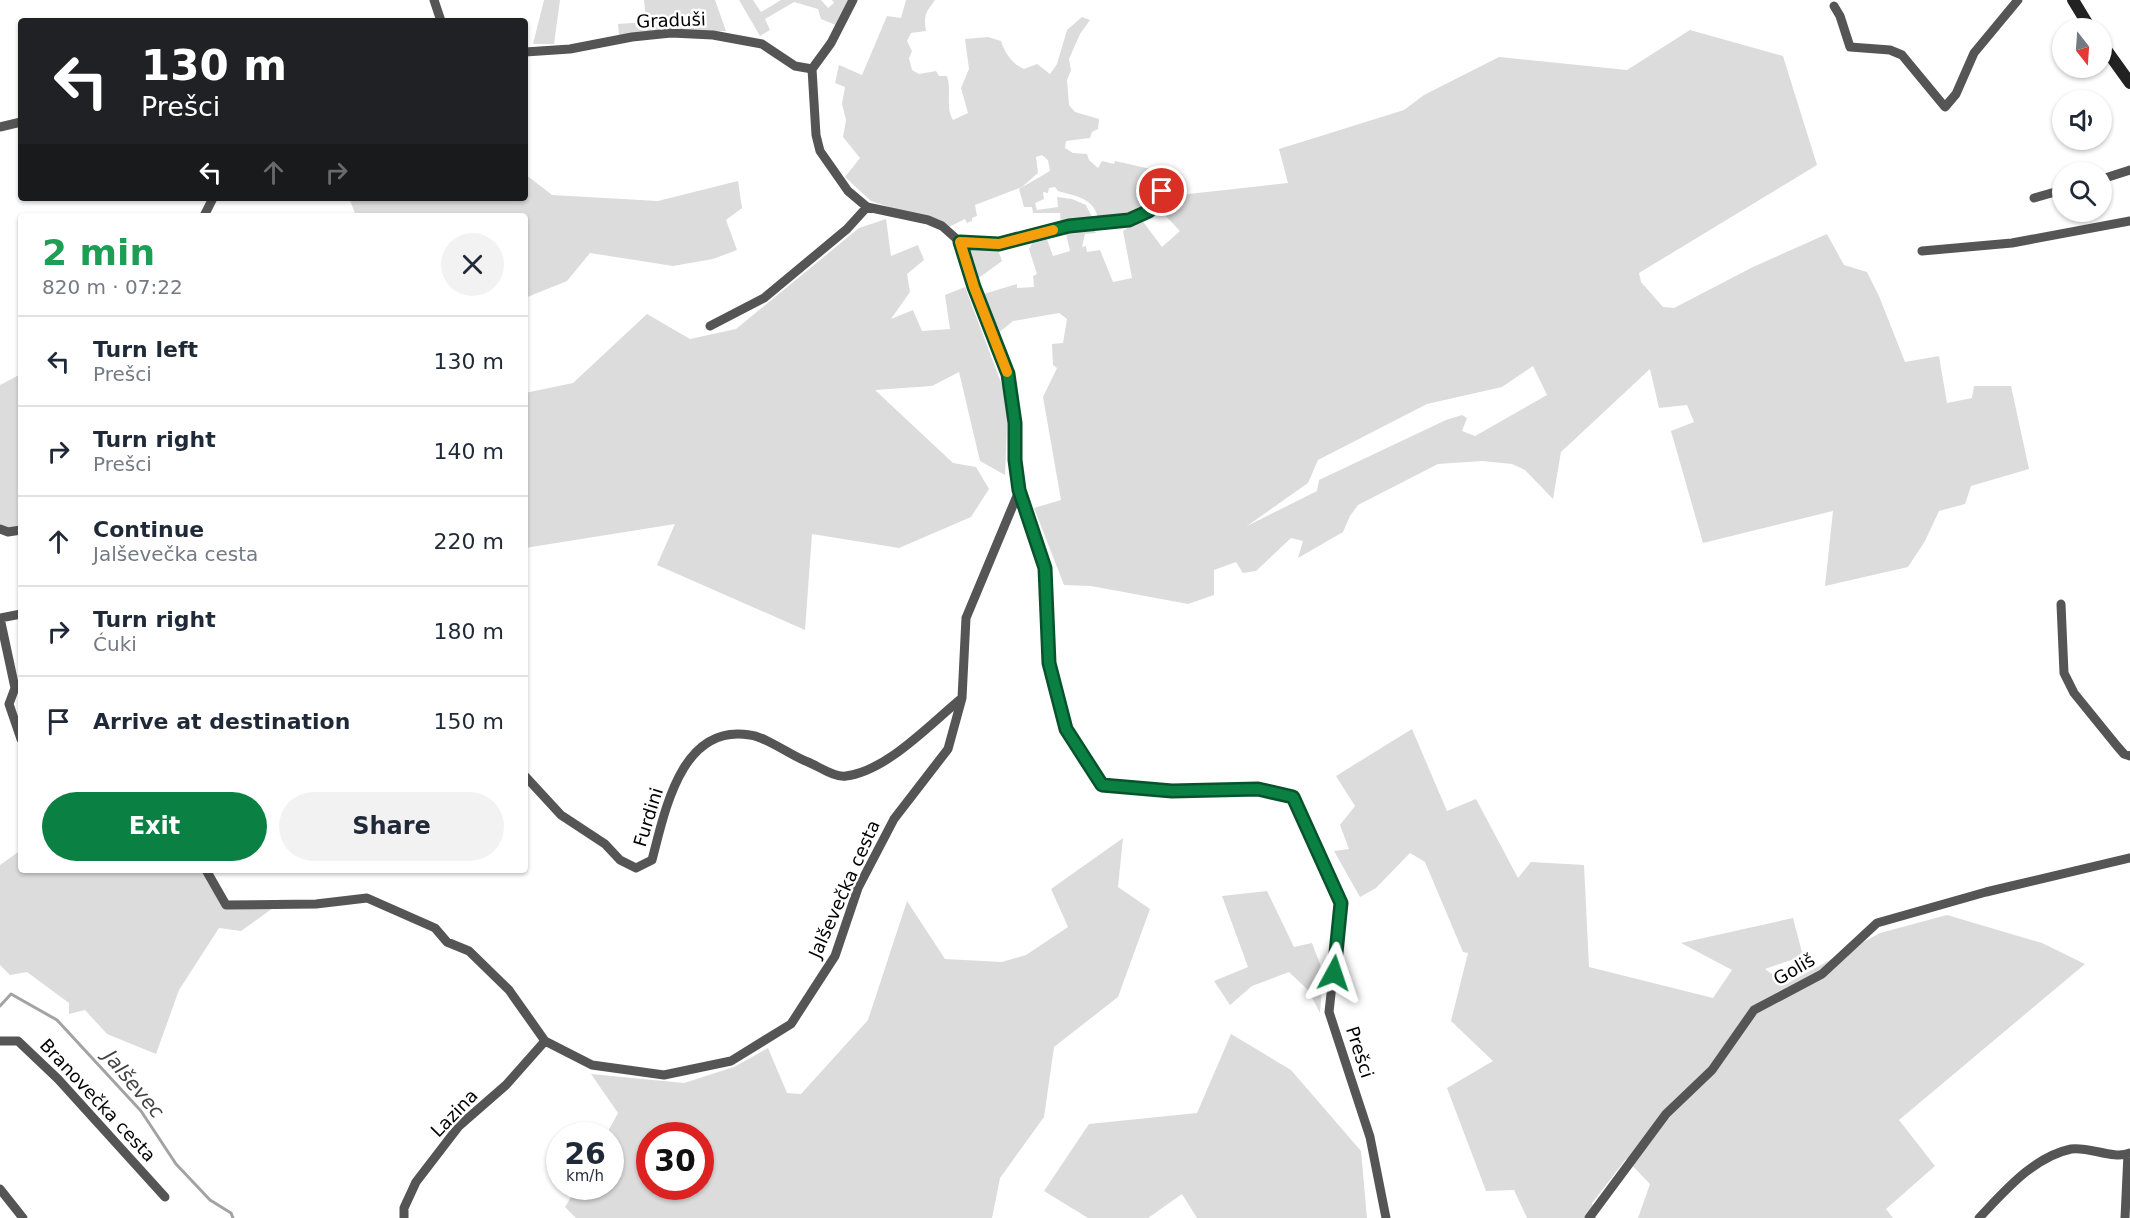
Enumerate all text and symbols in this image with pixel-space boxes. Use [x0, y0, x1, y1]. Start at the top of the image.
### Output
street label: Graduši [636, 8, 706, 32]
north arrow [2052, 18, 2112, 78]
map controls [2052, 18, 2112, 222]
text: 130 m [141, 41, 287, 90]
icon: left [42, 42, 120, 120]
button: sound [2052, 90, 2112, 150]
text: Prešci [141, 91, 220, 122]
icon: left [194, 156, 227, 189]
icon: ahead [257, 156, 290, 189]
icon: right [320, 156, 353, 189]
button: search [2052, 162, 2112, 222]
pin [1136, 165, 1187, 216]
icon: arrive [1145, 174, 1178, 207]
text: 2 min [42, 232, 155, 273]
button: close [441, 233, 504, 296]
text: 820 m · 07:22 [42, 275, 183, 299]
text: Turn left [93, 337, 198, 362]
icon: left [42, 345, 75, 378]
text: 130 m [434, 349, 504, 374]
text: Prešci [93, 362, 152, 386]
text: Turn right [93, 427, 216, 452]
icon: right [42, 435, 75, 468]
text: 140 m [434, 439, 504, 464]
text: Prešci [93, 452, 152, 476]
text: Continue [93, 517, 204, 542]
icon: ahead [42, 525, 75, 558]
text: 220 m [434, 529, 504, 554]
text: Jalševečka cesta [93, 542, 258, 566]
text: Turn right [93, 607, 216, 632]
icon: right [42, 615, 75, 648]
text: 180 m [434, 619, 504, 644]
text: Ćuki [93, 632, 137, 656]
icon: arrive [42, 705, 75, 738]
text: Arrive at destination [93, 709, 350, 734]
text: 150 m [434, 709, 504, 734]
street label: Furdini [629, 785, 667, 849]
button: Exit [42, 792, 267, 861]
button: Share [279, 792, 504, 861]
street label: Jalševečka cesta [804, 817, 884, 962]
position arrow [1302, 941, 1366, 1005]
street label: Goliš [1770, 949, 1818, 989]
street label: Prešci [1342, 1024, 1378, 1080]
street label: Branovečka cesta [36, 1034, 160, 1166]
water label: Jalševec [96, 1042, 169, 1123]
street label: Lazina [426, 1085, 482, 1141]
speed limit sign: 30 [636, 1122, 714, 1200]
text: 26 [564, 1136, 606, 1171]
text: km/h [566, 1167, 604, 1185]

